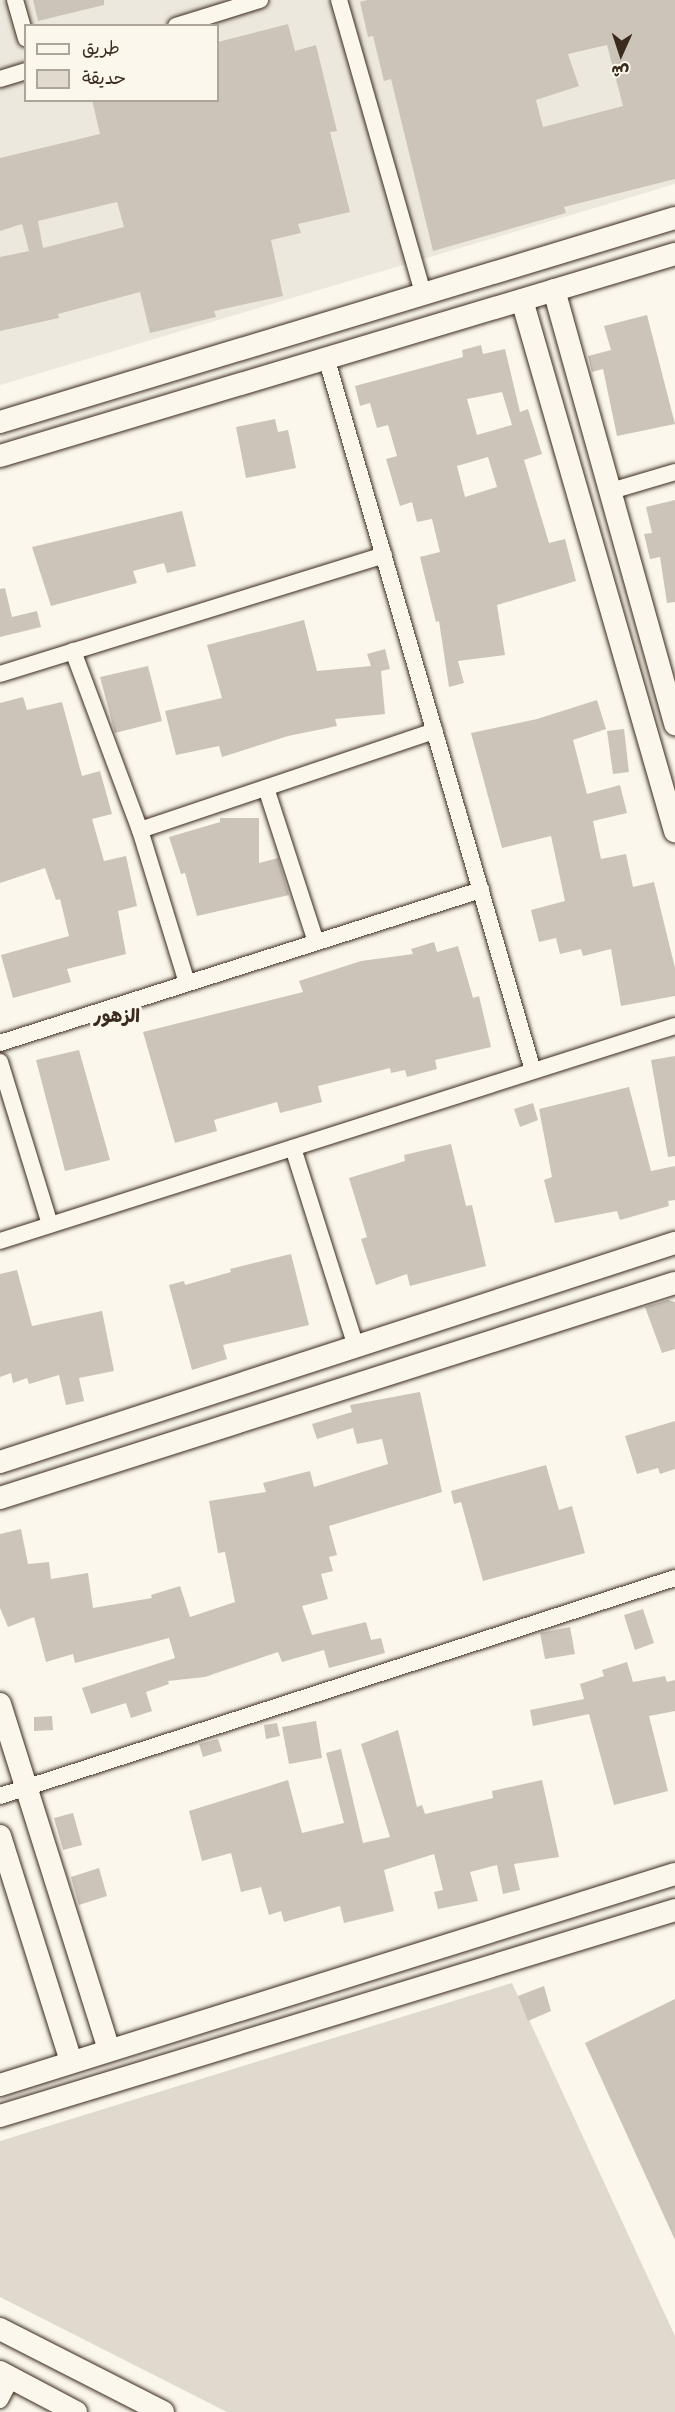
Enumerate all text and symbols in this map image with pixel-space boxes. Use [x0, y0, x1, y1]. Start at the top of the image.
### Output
legend [24, 24, 219, 102]
north arrow [591, 24, 651, 84]
text: طريق [82, 35, 120, 59]
text: ش [611, 62, 629, 83]
text: حديقة [82, 65, 126, 89]
district label: الزهور [94, 1004, 140, 1026]

